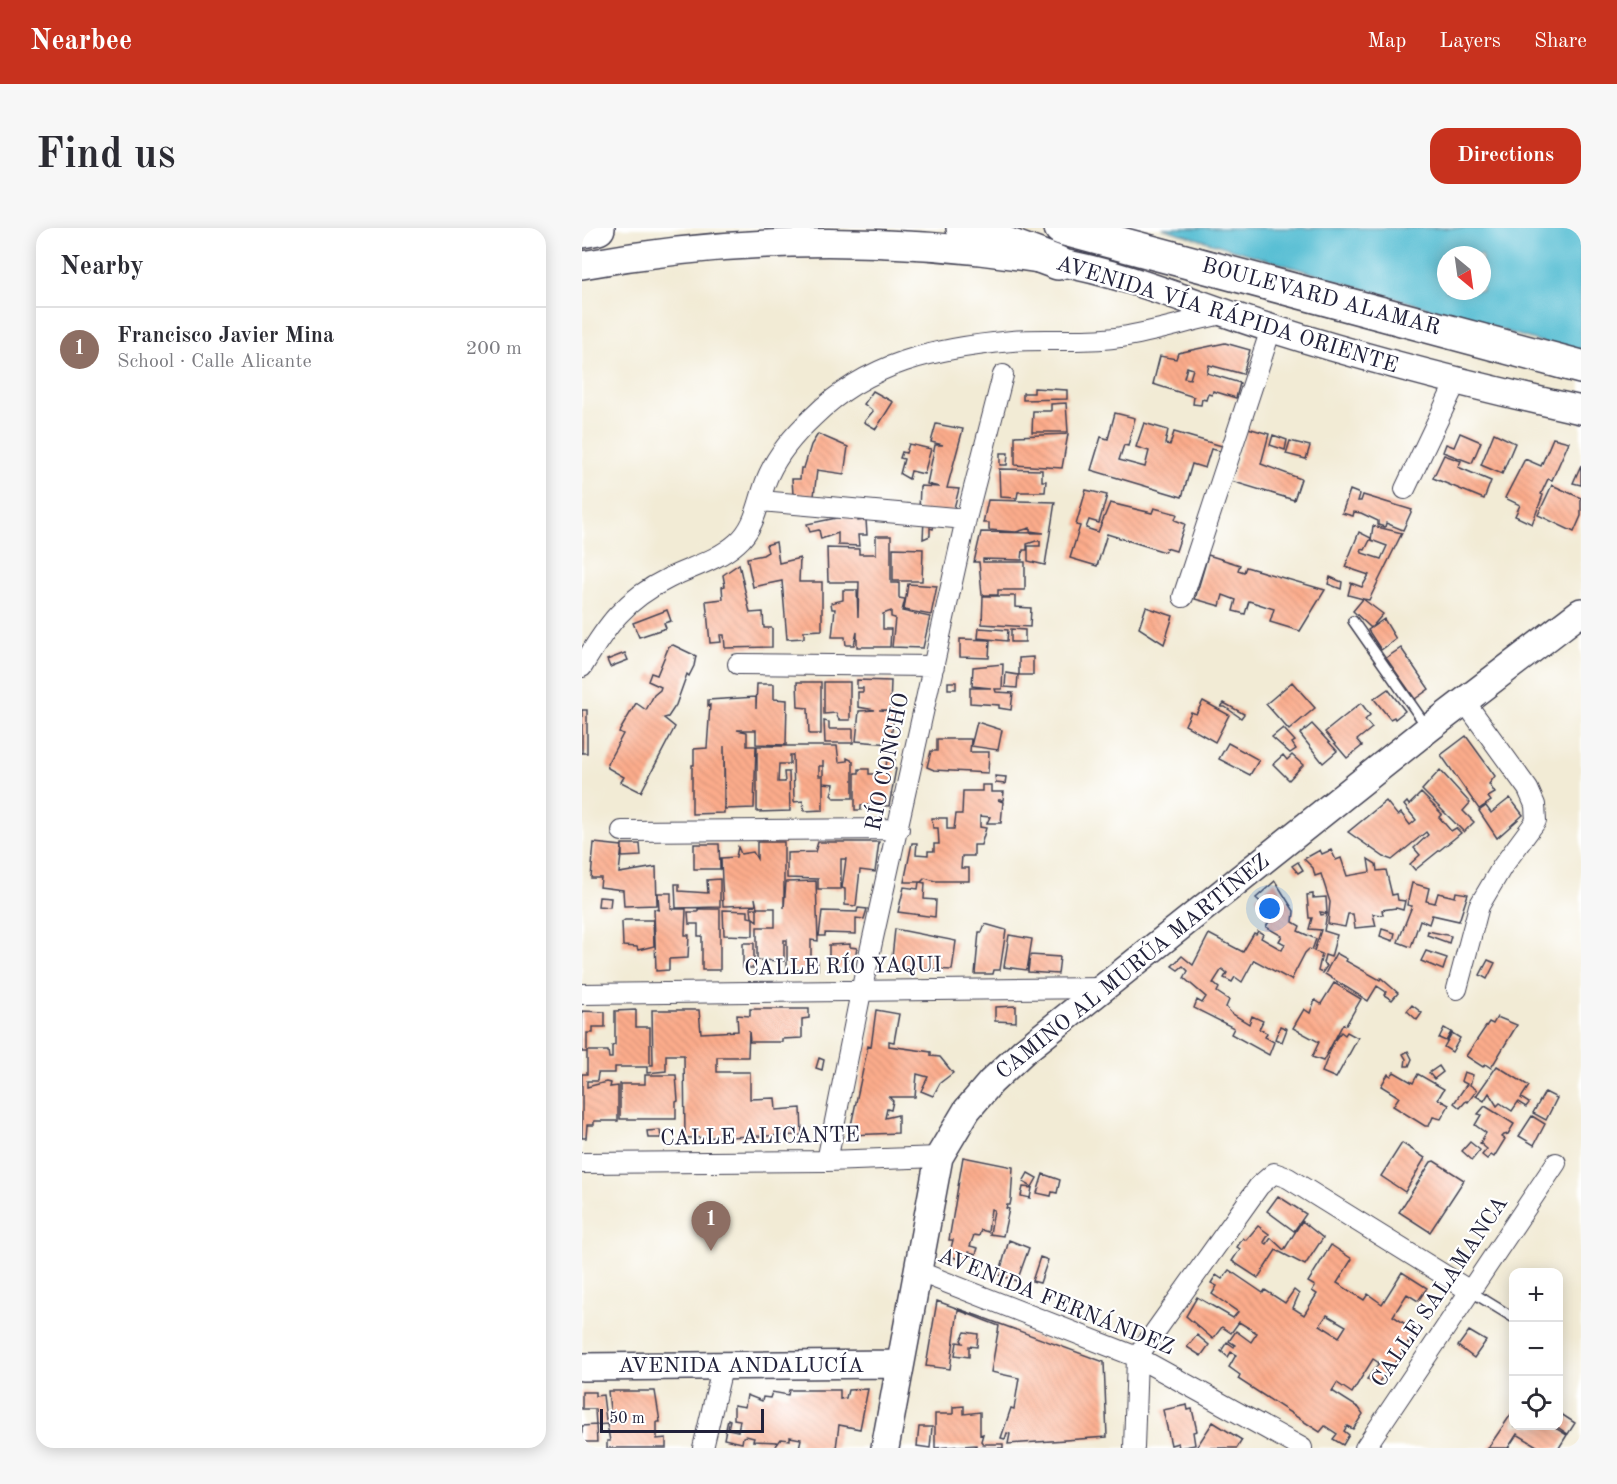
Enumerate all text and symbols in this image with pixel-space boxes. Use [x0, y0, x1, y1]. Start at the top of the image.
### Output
text: Nearbee [30, 28, 132, 56]
text: Map [1367, 31, 1406, 52]
text: Layers [1439, 31, 1501, 52]
text: Share [1534, 31, 1587, 52]
button: Directions [1430, 128, 1581, 184]
text: Find us [36, 135, 175, 177]
north arrow [1437, 246, 1491, 300]
street label: AVENIDA VÍA RÁPIDA ORIENTE [1054, 250, 1401, 378]
text: Nearby [60, 254, 144, 280]
street label: BOULEVARD ALAMAR [1199, 255, 1443, 340]
text: Francisco Javier Mina [117, 325, 334, 347]
text: 1 [74, 339, 85, 359]
text: 200 m [466, 339, 522, 359]
text: School · Calle Alicante [117, 352, 312, 372]
street label: RÍO CONCHO [860, 690, 913, 833]
street label: CAMINO AL MURÚA MARTÍNEZ [990, 847, 1274, 1084]
your location [1255, 894, 1284, 923]
street label: CALLE RÍO YAQUI [744, 951, 942, 980]
street label: CALLE ALICANTE [660, 1124, 860, 1150]
street label: CALLE SALAMANCA [1368, 1192, 1512, 1392]
pin: 1 [692, 1202, 730, 1251]
street label: AVENIDA FERNÁNDEZ [935, 1242, 1178, 1359]
map controls [1509, 1268, 1563, 1430]
button: + [1509, 1268, 1563, 1322]
button: − [1509, 1322, 1563, 1376]
street label: AVENIDA ANDALUCÍA [618, 1352, 864, 1377]
button: locate [1509, 1376, 1563, 1430]
scale bar [600, 1406, 764, 1434]
text: 50 m [609, 1411, 645, 1427]

